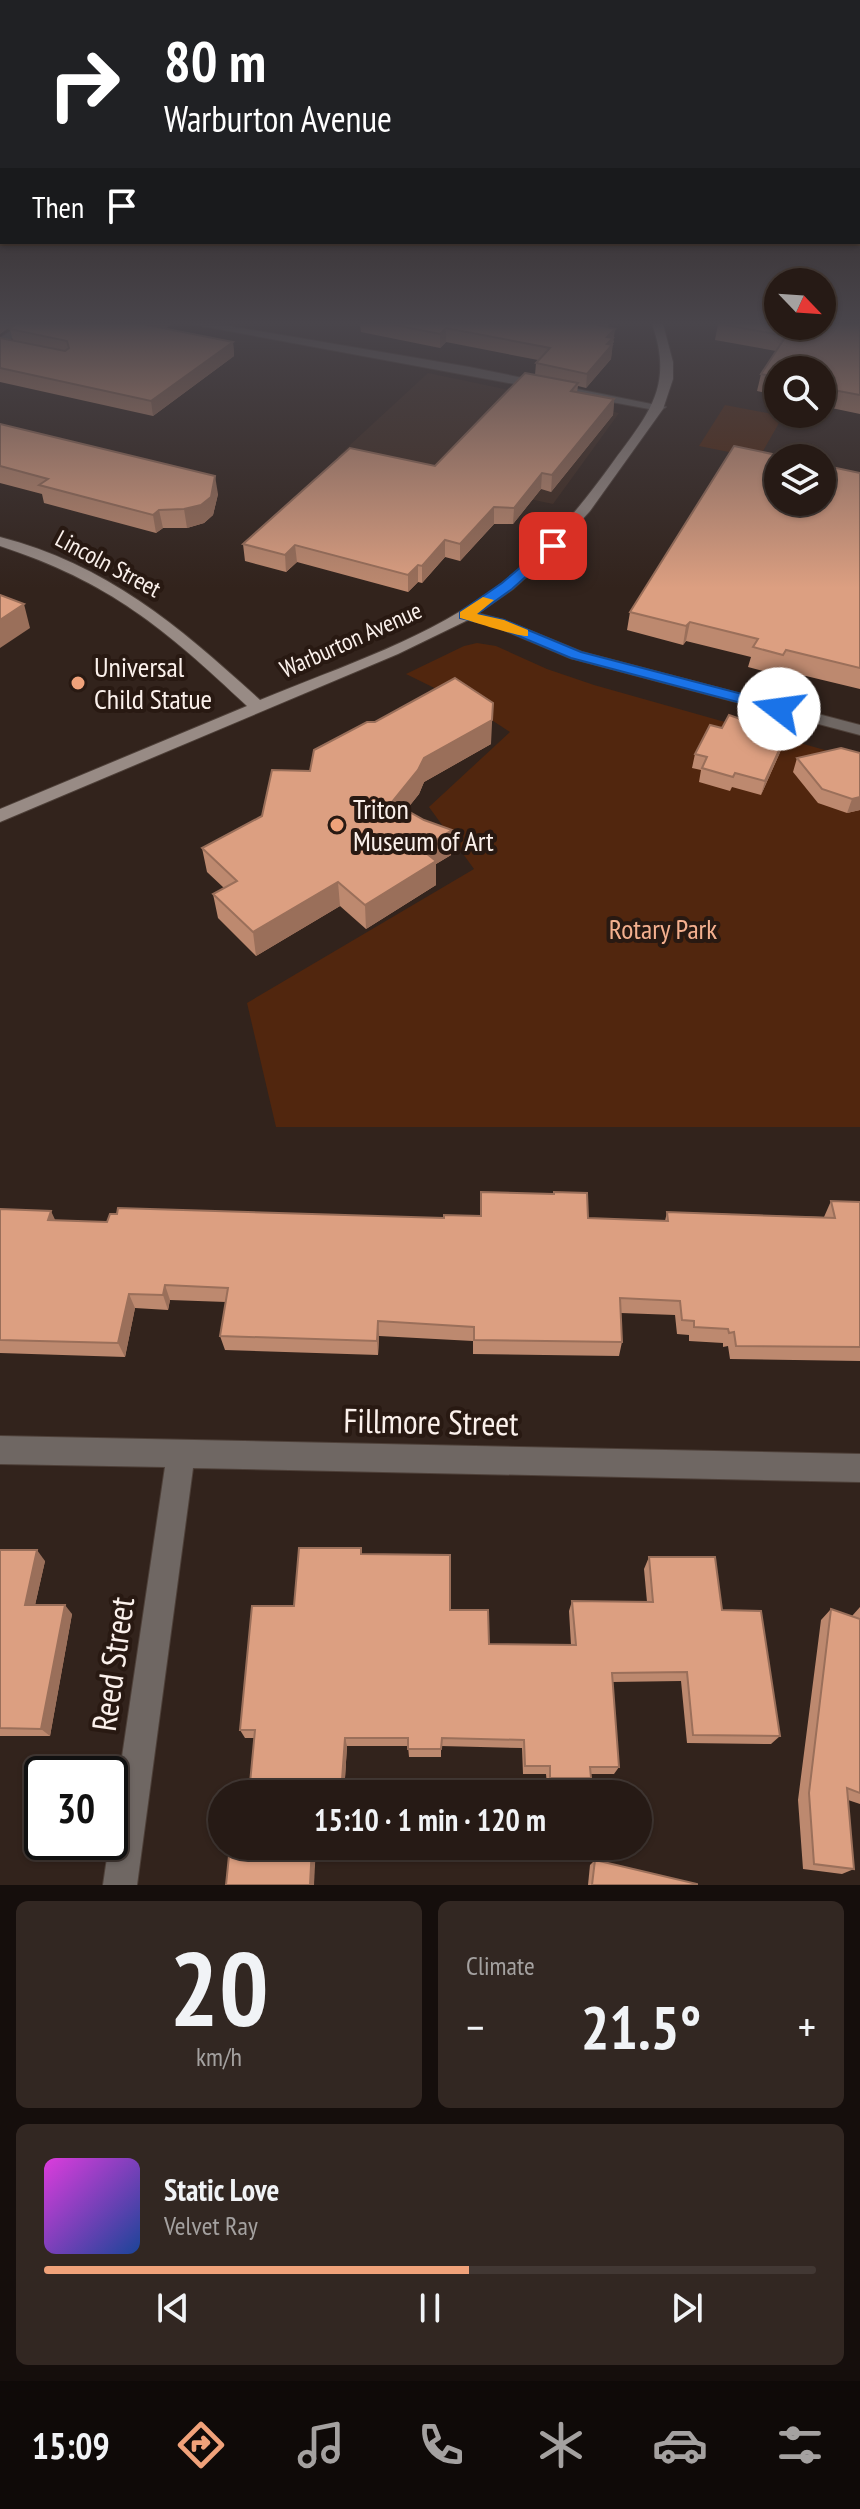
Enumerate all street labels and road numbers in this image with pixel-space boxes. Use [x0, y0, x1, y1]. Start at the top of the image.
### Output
street label: Lincoln Street [50, 523, 167, 604]
street label: Warburton Avenue [275, 594, 426, 685]
street label: Fillmore Street [343, 1397, 520, 1445]
street label: Reed Street [81, 1593, 143, 1734]

